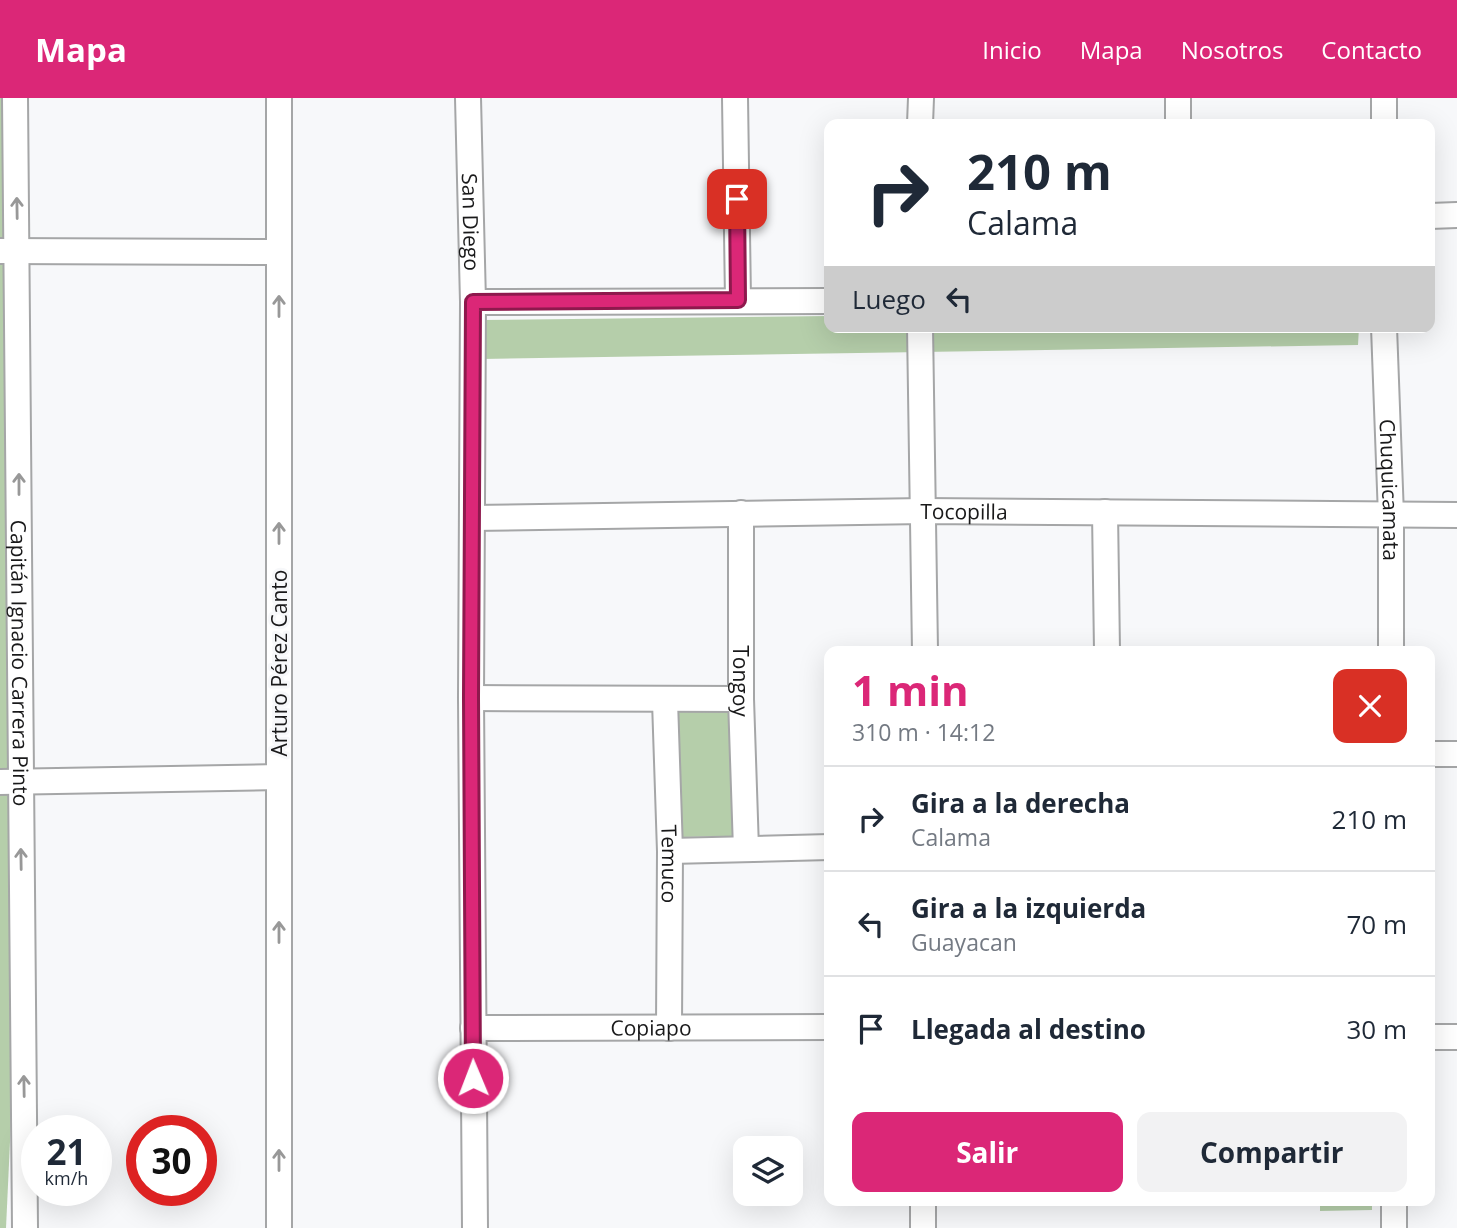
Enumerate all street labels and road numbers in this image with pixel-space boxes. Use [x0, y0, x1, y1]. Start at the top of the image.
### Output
street label: San Diego [456, 173, 486, 271]
street label: Chuquicamata [1373, 418, 1405, 561]
street label: Tocopilla [920, 497, 1008, 526]
street label: Capitán Ignacio Carrera Pinto [5, 520, 35, 806]
street label: Arturo Pérez Canto [265, 570, 293, 756]
street label: Tongoy [727, 645, 756, 718]
street label: Temuco [655, 824, 684, 903]
street label: Copiapo [610, 1013, 692, 1042]

